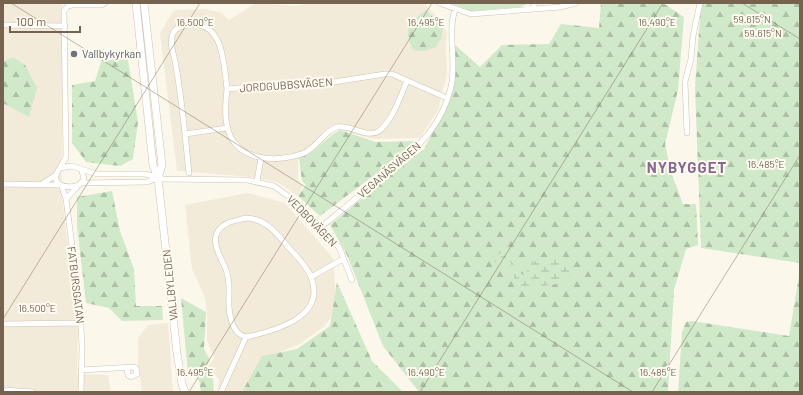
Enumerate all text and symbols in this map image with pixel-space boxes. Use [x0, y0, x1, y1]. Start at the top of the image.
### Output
scale bar [10, 8, 80, 34]
text: 59.615°N [733, 13, 771, 25]
text: 100 m [16, 14, 46, 28]
text: 16.500°E [176, 16, 214, 28]
text: 16.495°E [407, 16, 445, 28]
text: 16.490°E [638, 16, 676, 28]
text: 59.615°N [744, 27, 782, 39]
place label: Vallbykyrkan [82, 47, 141, 60]
marker: Vallbykyrkan [69, 49, 79, 59]
street label: JORDGUBBSVÄGEN [239, 74, 333, 94]
street label: VEGANÄSVÄGEN [354, 138, 423, 201]
district label: NYBYGGET [647, 158, 727, 176]
text: 16.485°E [747, 158, 785, 170]
street label: VEDBOVÄGEN [285, 192, 341, 249]
street label: FATBURSGATAN [65, 246, 88, 324]
street label: VALLBYLEDEN [159, 249, 180, 321]
text: 16.500°E [18, 302, 56, 314]
text: 16.495°E [176, 366, 214, 378]
text: 16.490°E [407, 366, 445, 378]
text: 16.485°E [639, 366, 677, 378]

